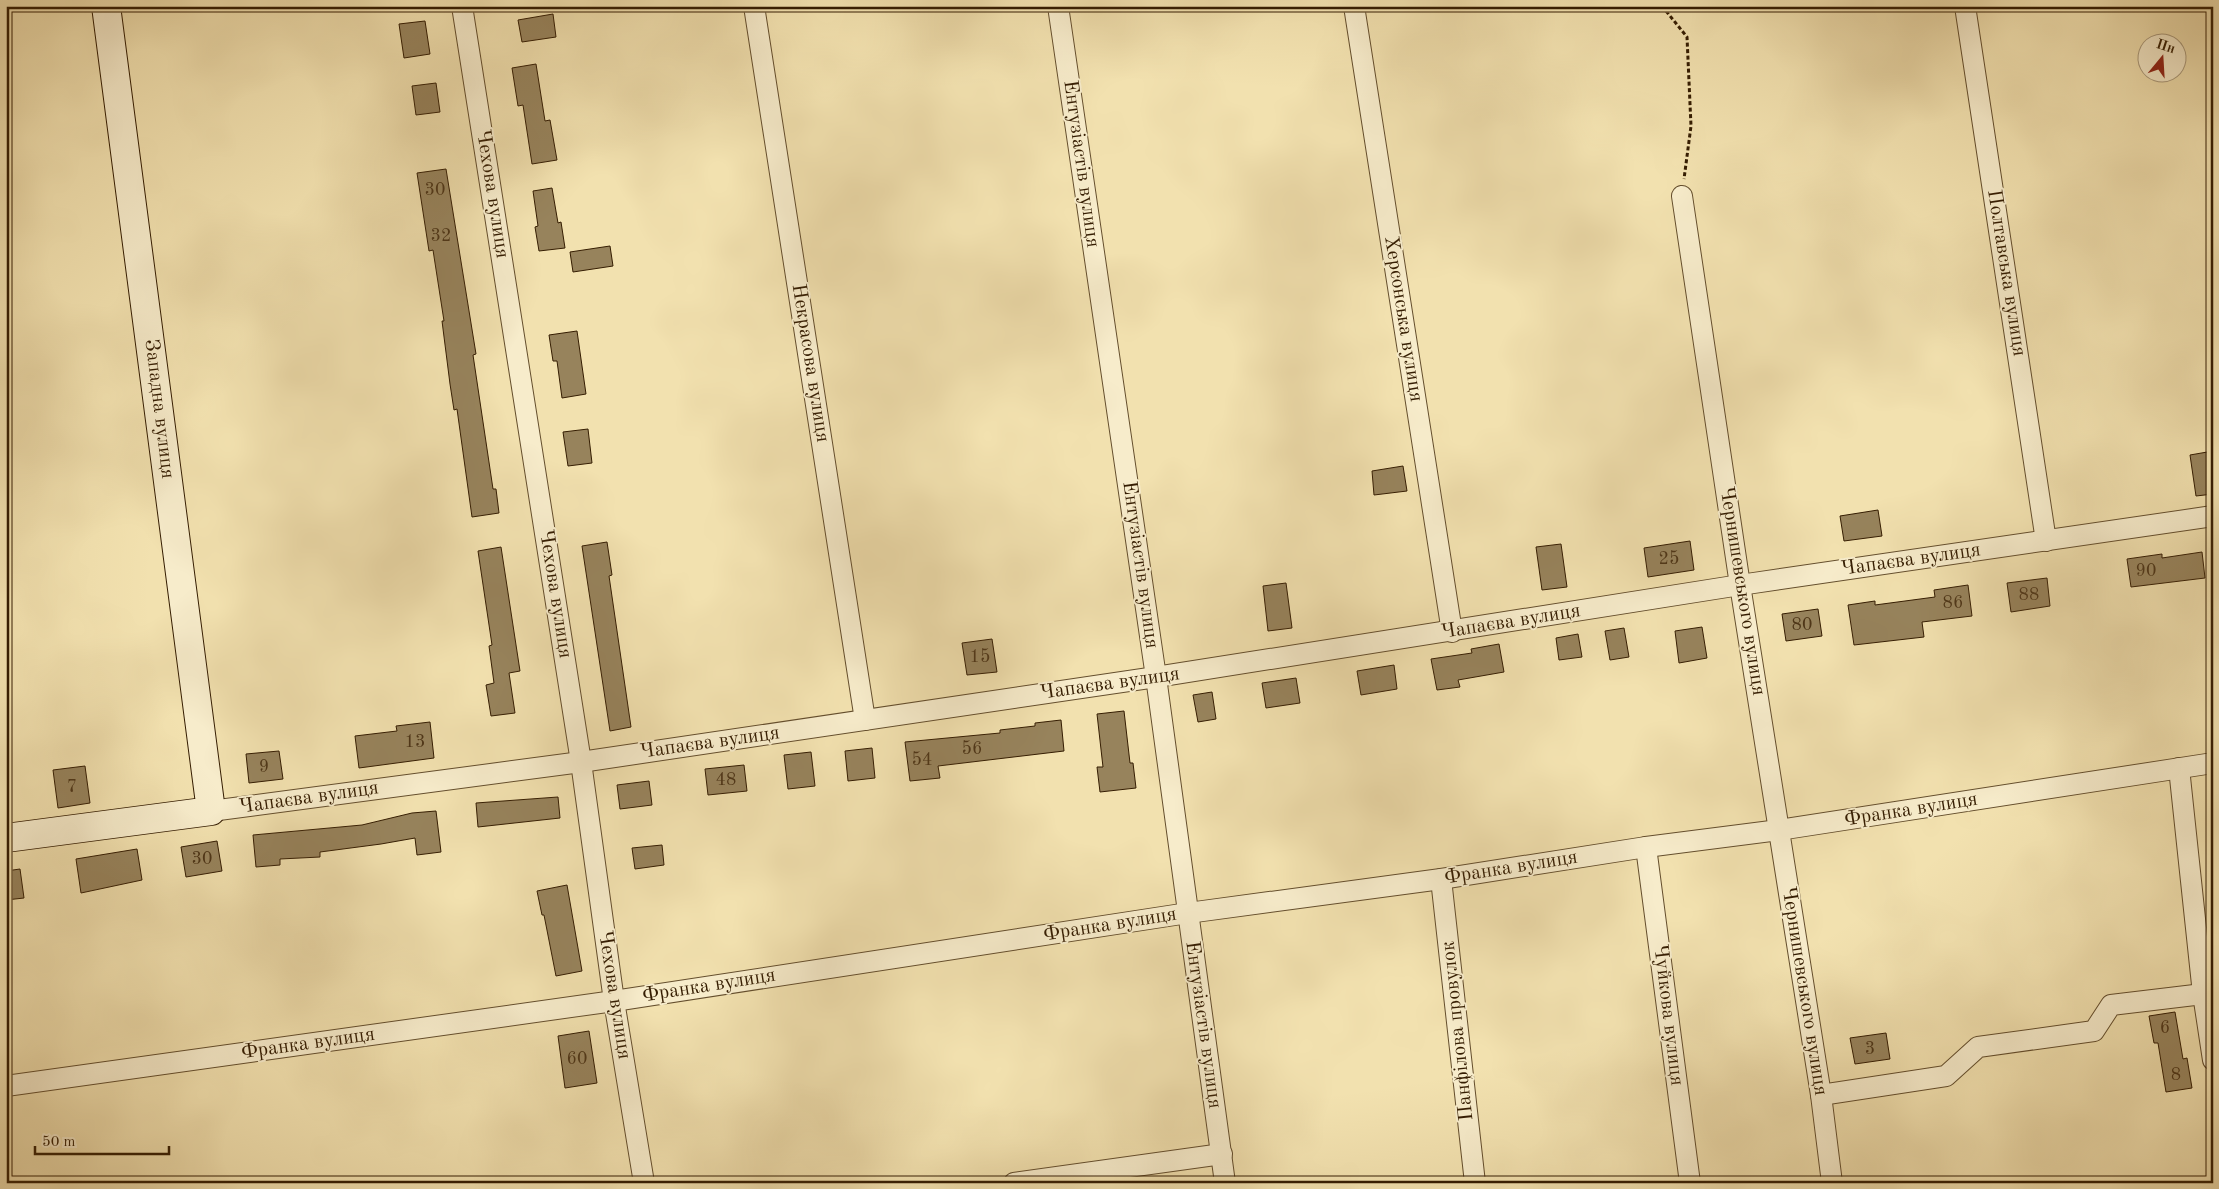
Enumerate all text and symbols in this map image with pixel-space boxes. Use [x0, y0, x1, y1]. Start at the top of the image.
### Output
north arrow [2136, 32, 2186, 82]
text: Пн [2154, 37, 2177, 56]
street label: Ентузіастів вулиця [1059, 79, 1103, 249]
street label: Чехова вулиця [472, 128, 512, 260]
house number: 30 [425, 181, 445, 199]
street label: Полтавська вулиця [1983, 188, 2029, 358]
house number: 32 [431, 227, 451, 245]
street label: Херсонська вулиця [1380, 235, 1426, 403]
street label: Некрасова вулиця [788, 282, 832, 444]
street label: Западна вулиця [140, 338, 178, 480]
street label: Ентузіастів вулиця [1118, 480, 1162, 650]
street label: Чернишевського вулиця [1716, 485, 1768, 697]
street label: Чехова вулиця [535, 528, 575, 660]
street label: Чапаєва вулиця [1840, 540, 1982, 580]
house number: 25 [1659, 550, 1679, 568]
house number: 90 [2136, 562, 2156, 580]
house number: 88 [2019, 586, 2039, 604]
house number: 86 [1943, 594, 1963, 612]
street label: Чапаєва вулиця [1440, 601, 1582, 643]
house number: 80 [1792, 616, 1812, 634]
house number: 15 [970, 648, 990, 666]
street label: Чапаєва вулиця [1039, 664, 1181, 704]
street label: Чапаєва вулиця [639, 723, 781, 763]
house number: 13 [405, 733, 425, 751]
house number: 56 [962, 740, 982, 758]
house number: 54 [912, 751, 932, 769]
house number: 9 [259, 758, 269, 776]
house number: 48 [716, 771, 736, 789]
house number: 7 [67, 778, 77, 796]
street label: Чапаєва вулиця [238, 778, 380, 818]
street label: Франка вулиця [1843, 790, 1979, 830]
street label: Франка вулиця [1443, 848, 1579, 888]
house number: 30 [192, 850, 212, 868]
street label: Чернишевського вулиця [1778, 885, 1830, 1097]
street label: Франка вулиця [1042, 905, 1178, 945]
street label: Чехова вулиця [594, 929, 634, 1061]
street label: Ентузіастів вулиця [1181, 940, 1225, 1110]
street label: Панфілова провулок [1439, 940, 1477, 1122]
street label: Чуйкова вулиця [1649, 943, 1687, 1087]
street label: Франка вулиця [641, 966, 777, 1006]
house number: 6 [2160, 1019, 2170, 1037]
street label: Франка вулиця [240, 1025, 376, 1063]
house number: 3 [1865, 1040, 1875, 1058]
house number: 60 [567, 1050, 587, 1068]
house number: 8 [2171, 1066, 2181, 1084]
scale bar [35, 1124, 169, 1156]
text: 50 m [42, 1135, 76, 1150]

